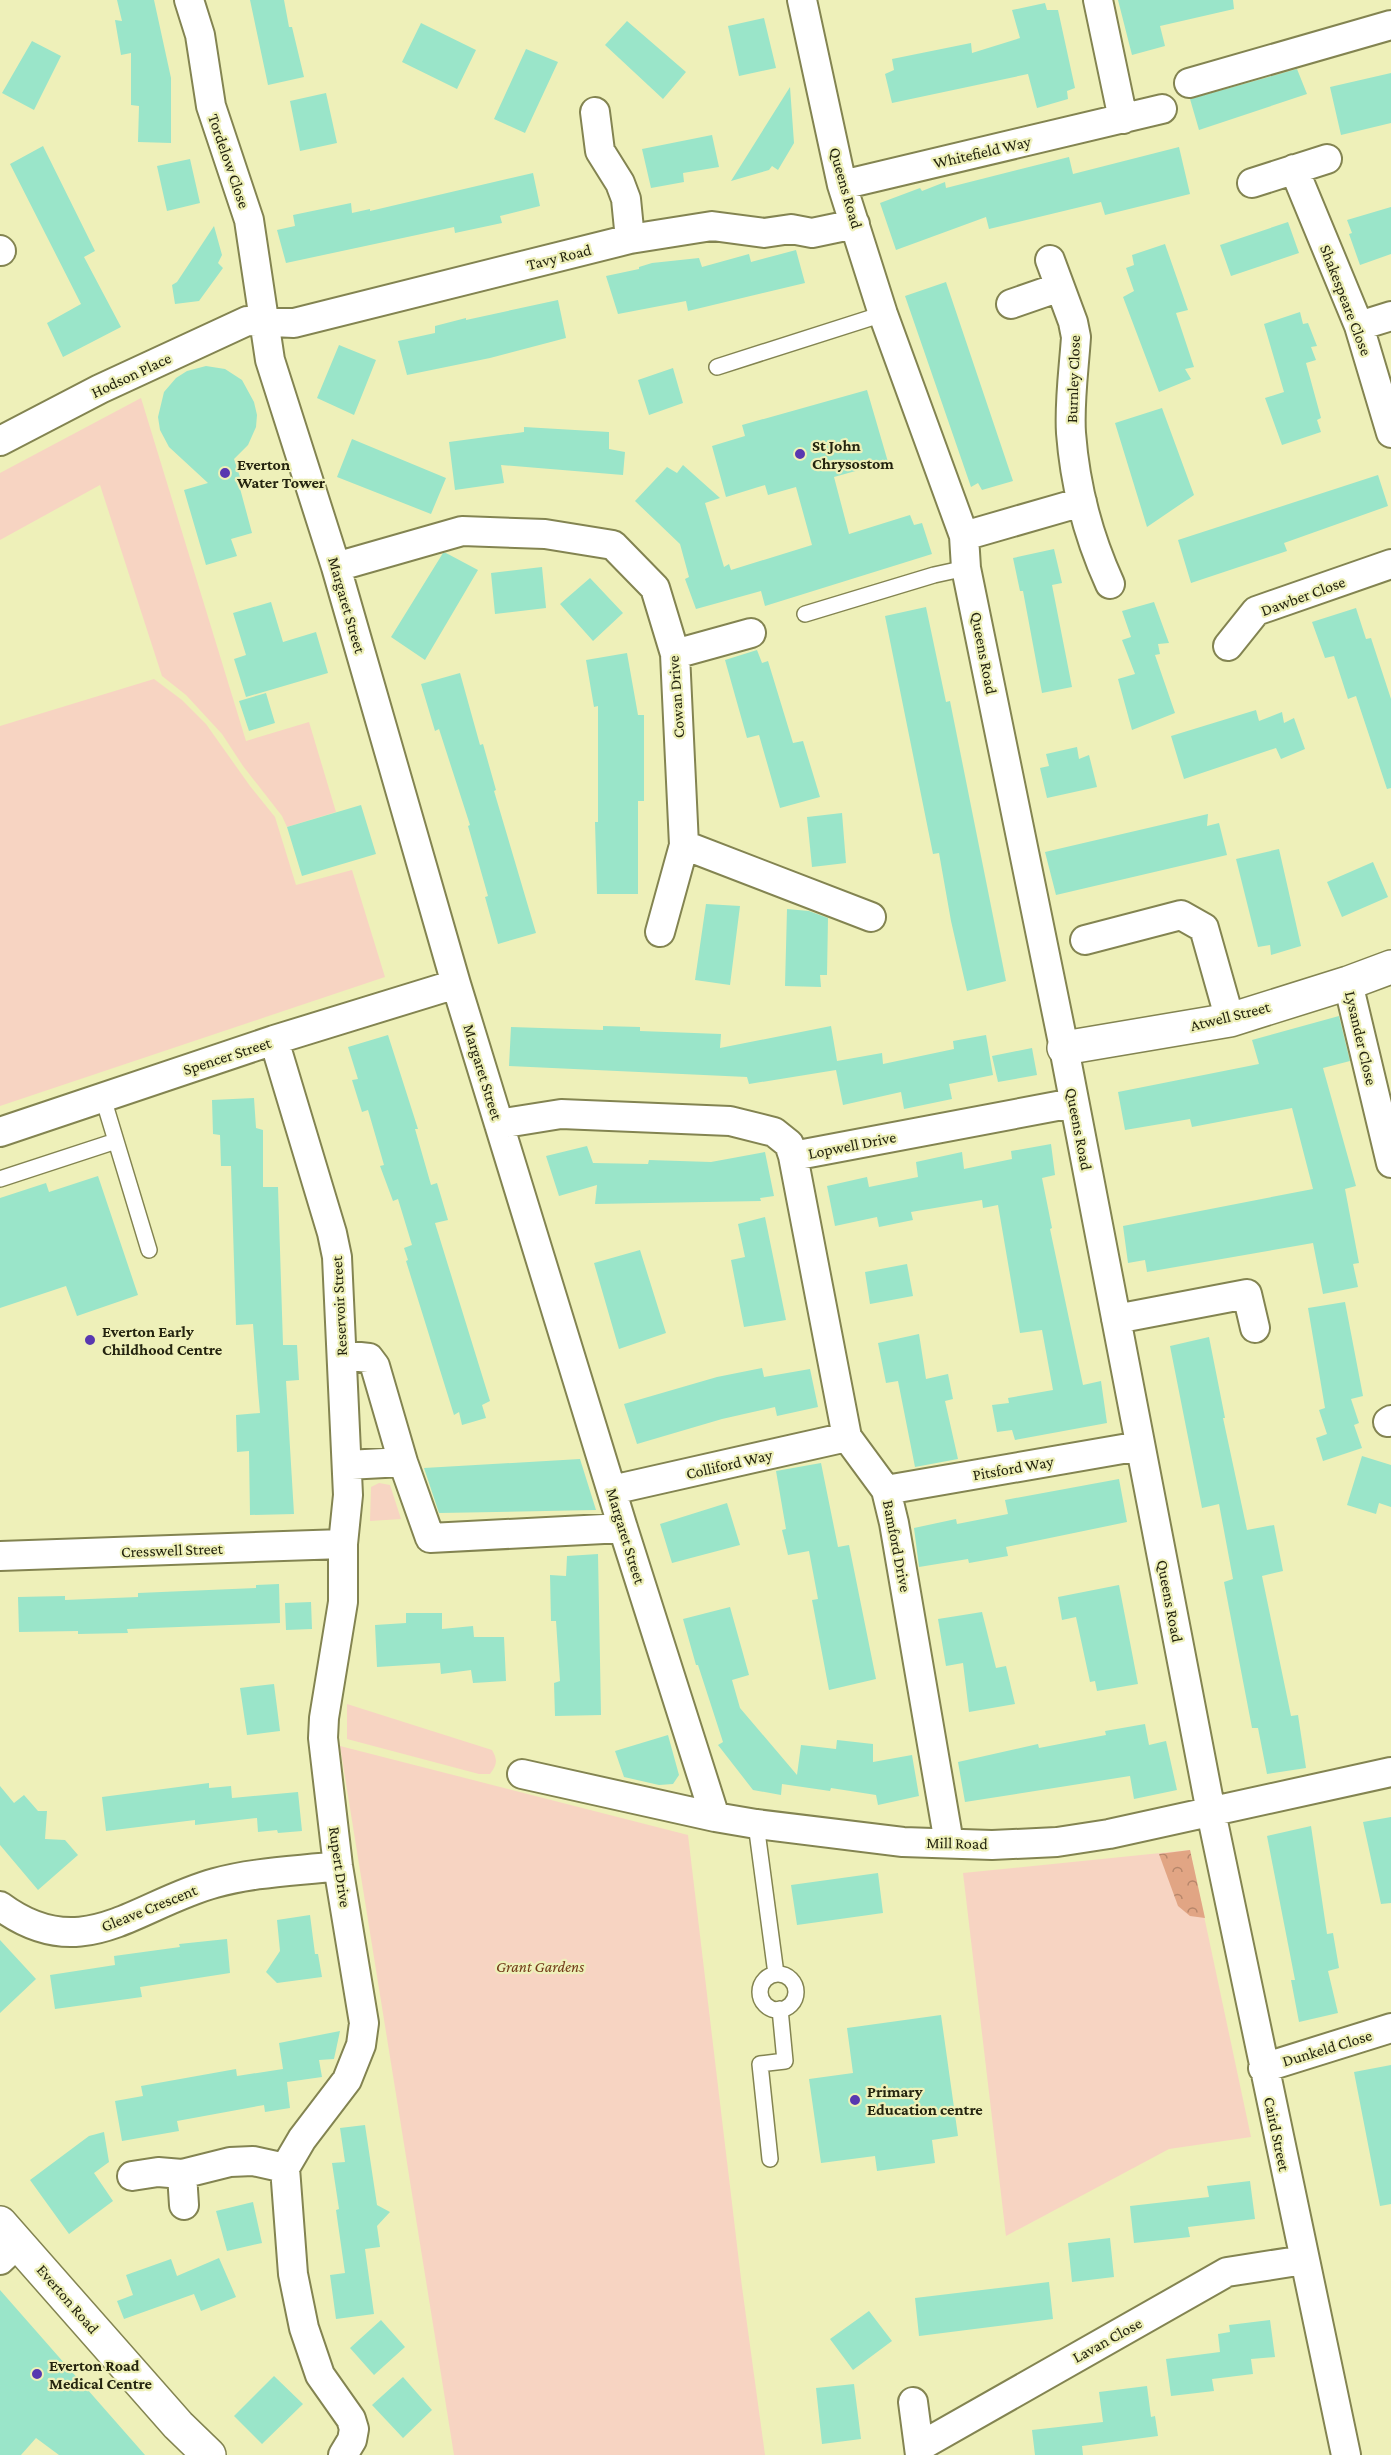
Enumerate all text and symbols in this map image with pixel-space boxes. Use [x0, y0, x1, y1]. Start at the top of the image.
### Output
street label: Tordelow Close [205, 112, 253, 210]
street label: Whitefield Way [932, 132, 1033, 172]
street label: Queens Road [826, 145, 866, 231]
street label: Tavy Road [525, 241, 594, 274]
street label: Shakespeare Close [1316, 242, 1375, 358]
street label: Burnley Close [1063, 335, 1084, 423]
street label: Hodson Place [88, 349, 174, 401]
place label: St John Chrysostom [812, 437, 894, 472]
marker: St John Chrysostom [793, 447, 807, 461]
place label: Everton Water Tower [236, 456, 326, 491]
marker: Everton Water Tower [218, 466, 232, 480]
street label: Margaret Street [324, 555, 369, 656]
street label: Dawber Close [1259, 573, 1347, 619]
street label: Queens Road [968, 610, 1000, 696]
street label: Cowan Drive [665, 655, 687, 739]
street label: Lysander Close [1341, 989, 1380, 1087]
street label: Atwell Street [1188, 998, 1272, 1034]
street label: Margaret Street [459, 1022, 506, 1123]
street label: Spencer Street [181, 1034, 274, 1079]
street label: Queens Road [1063, 1086, 1095, 1172]
street label: Lopwell Drive [807, 1128, 898, 1163]
street label: Reservoir Street [328, 1255, 350, 1357]
place label: Everton Early Childhood Centre [102, 1323, 223, 1358]
marker: Everton Early Childhood Centre [83, 1333, 97, 1347]
street label: Colliford Way [684, 1446, 775, 1483]
street label: Pitsford Way [971, 1452, 1055, 1484]
street label: Margaret Street [602, 1486, 649, 1587]
street label: Bamford Drive [880, 1499, 914, 1593]
street label: Cresswell Street [121, 1540, 224, 1560]
street label: Queens Road [1154, 1558, 1186, 1644]
street label: Rupert Drive [325, 1826, 354, 1909]
street label: Mill Road [926, 1834, 988, 1852]
street label: Gleave Crescent [99, 1881, 200, 1935]
park label: Grant Gardens [496, 1958, 584, 1975]
street label: Dunkeld Close [1280, 2026, 1374, 2070]
place label: Primary Education centre [867, 2083, 983, 2118]
marker: Primary Education centre [848, 2093, 862, 2107]
street label: Caird Street [1261, 2095, 1293, 2173]
street label: Everton Road [34, 2261, 103, 2337]
street label: Lavan Close [1069, 2314, 1145, 2366]
place label: Everton Road Medical Centre [49, 2357, 152, 2392]
marker: Everton Road Medical Centre [30, 2367, 44, 2381]

